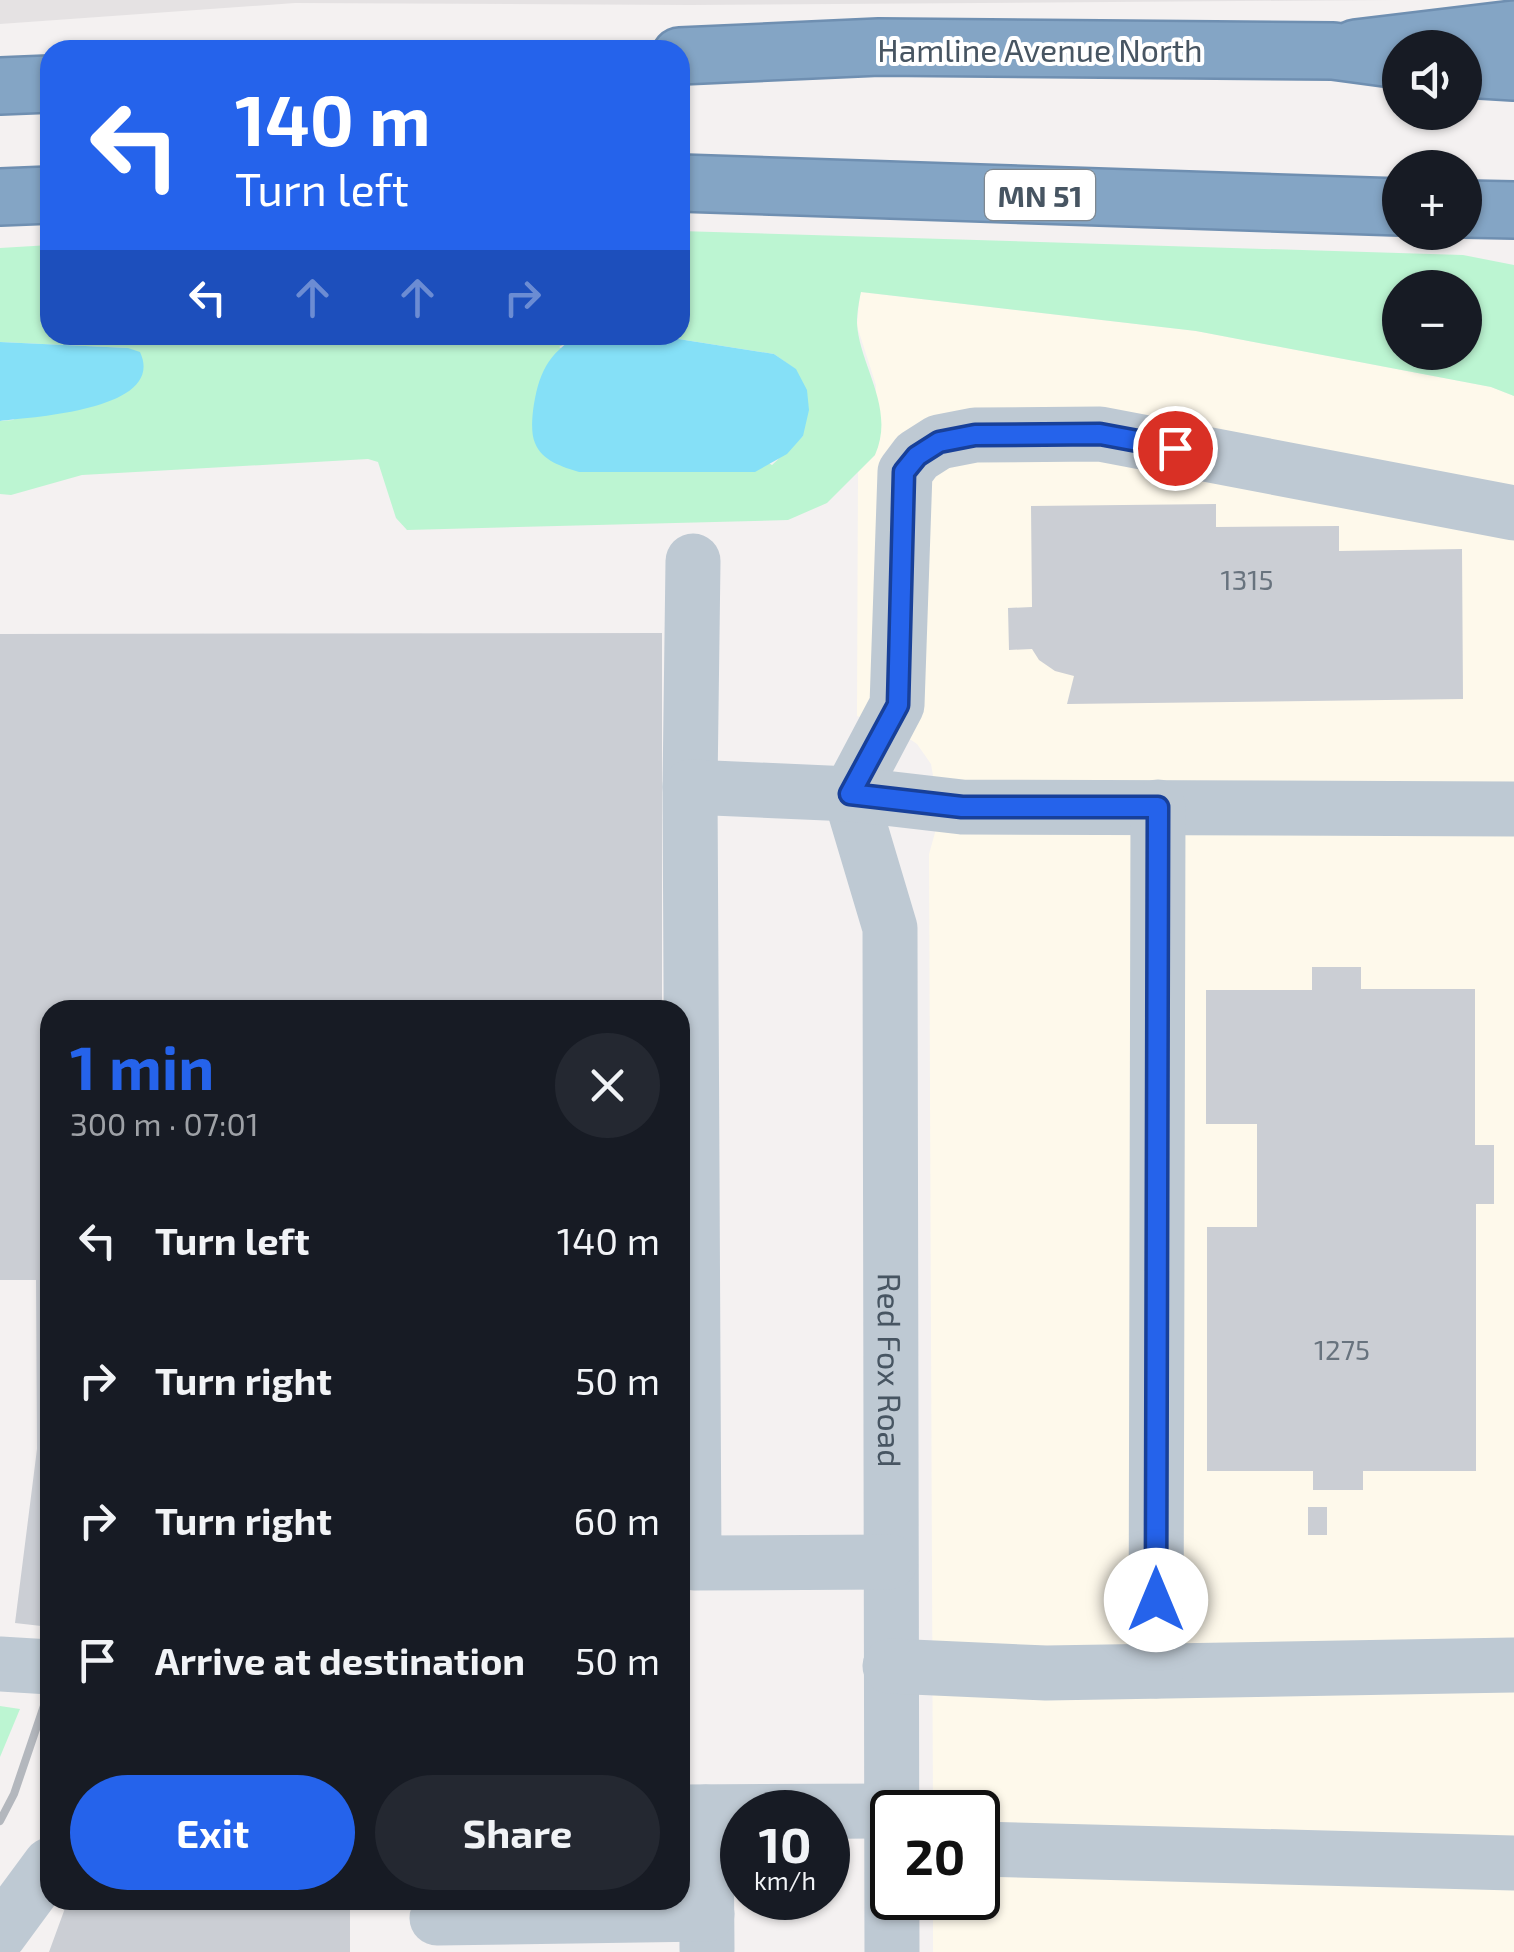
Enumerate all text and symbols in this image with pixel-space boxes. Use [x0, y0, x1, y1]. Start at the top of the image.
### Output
street label: Hamline Avenue North [877, 30, 1203, 68]
map controls [1382, 30, 1482, 370]
button: sound [1382, 30, 1482, 130]
text: 140 m [235, 76, 431, 160]
icon: left [70, 80, 200, 210]
button: + [1382, 150, 1482, 250]
text: Turn left [235, 161, 409, 215]
road number: MN 51 [985, 170, 1095, 220]
icon: left [180, 270, 235, 325]
icon: ahead [285, 270, 340, 325]
icon: ahead [390, 270, 445, 325]
icon: right [495, 270, 550, 325]
button: − [1382, 270, 1482, 370]
pin [1133, 406, 1218, 491]
icon: arrive [1148, 421, 1203, 476]
house number: 1315 [1221, 562, 1273, 596]
text: 1 min [70, 1030, 214, 1102]
button: close [555, 1033, 660, 1138]
text: 300 m · 07:01 [70, 1104, 259, 1142]
icon: left [70, 1213, 125, 1268]
text: Turn left [155, 1217, 310, 1263]
text: 140 m [557, 1217, 660, 1263]
street label: Red Fox Road [872, 1273, 910, 1468]
house number: 1275 [1314, 1332, 1370, 1366]
icon: right [70, 1353, 125, 1408]
text: Turn right [155, 1357, 332, 1403]
text: 50 m [575, 1357, 660, 1403]
icon: right [70, 1493, 125, 1548]
text: Turn right [155, 1497, 332, 1543]
text: 60 m [574, 1497, 660, 1543]
position arrow [1104, 1548, 1208, 1652]
icon: arrive [70, 1633, 125, 1688]
text: Arrive at destination [155, 1637, 525, 1683]
text: 50 m [575, 1637, 660, 1683]
button: Exit [70, 1775, 355, 1890]
button: Share [375, 1775, 660, 1890]
speed limit sign: 20 [870, 1790, 1000, 1920]
text: 10 [758, 1813, 812, 1873]
text: km/h [754, 1865, 816, 1895]

